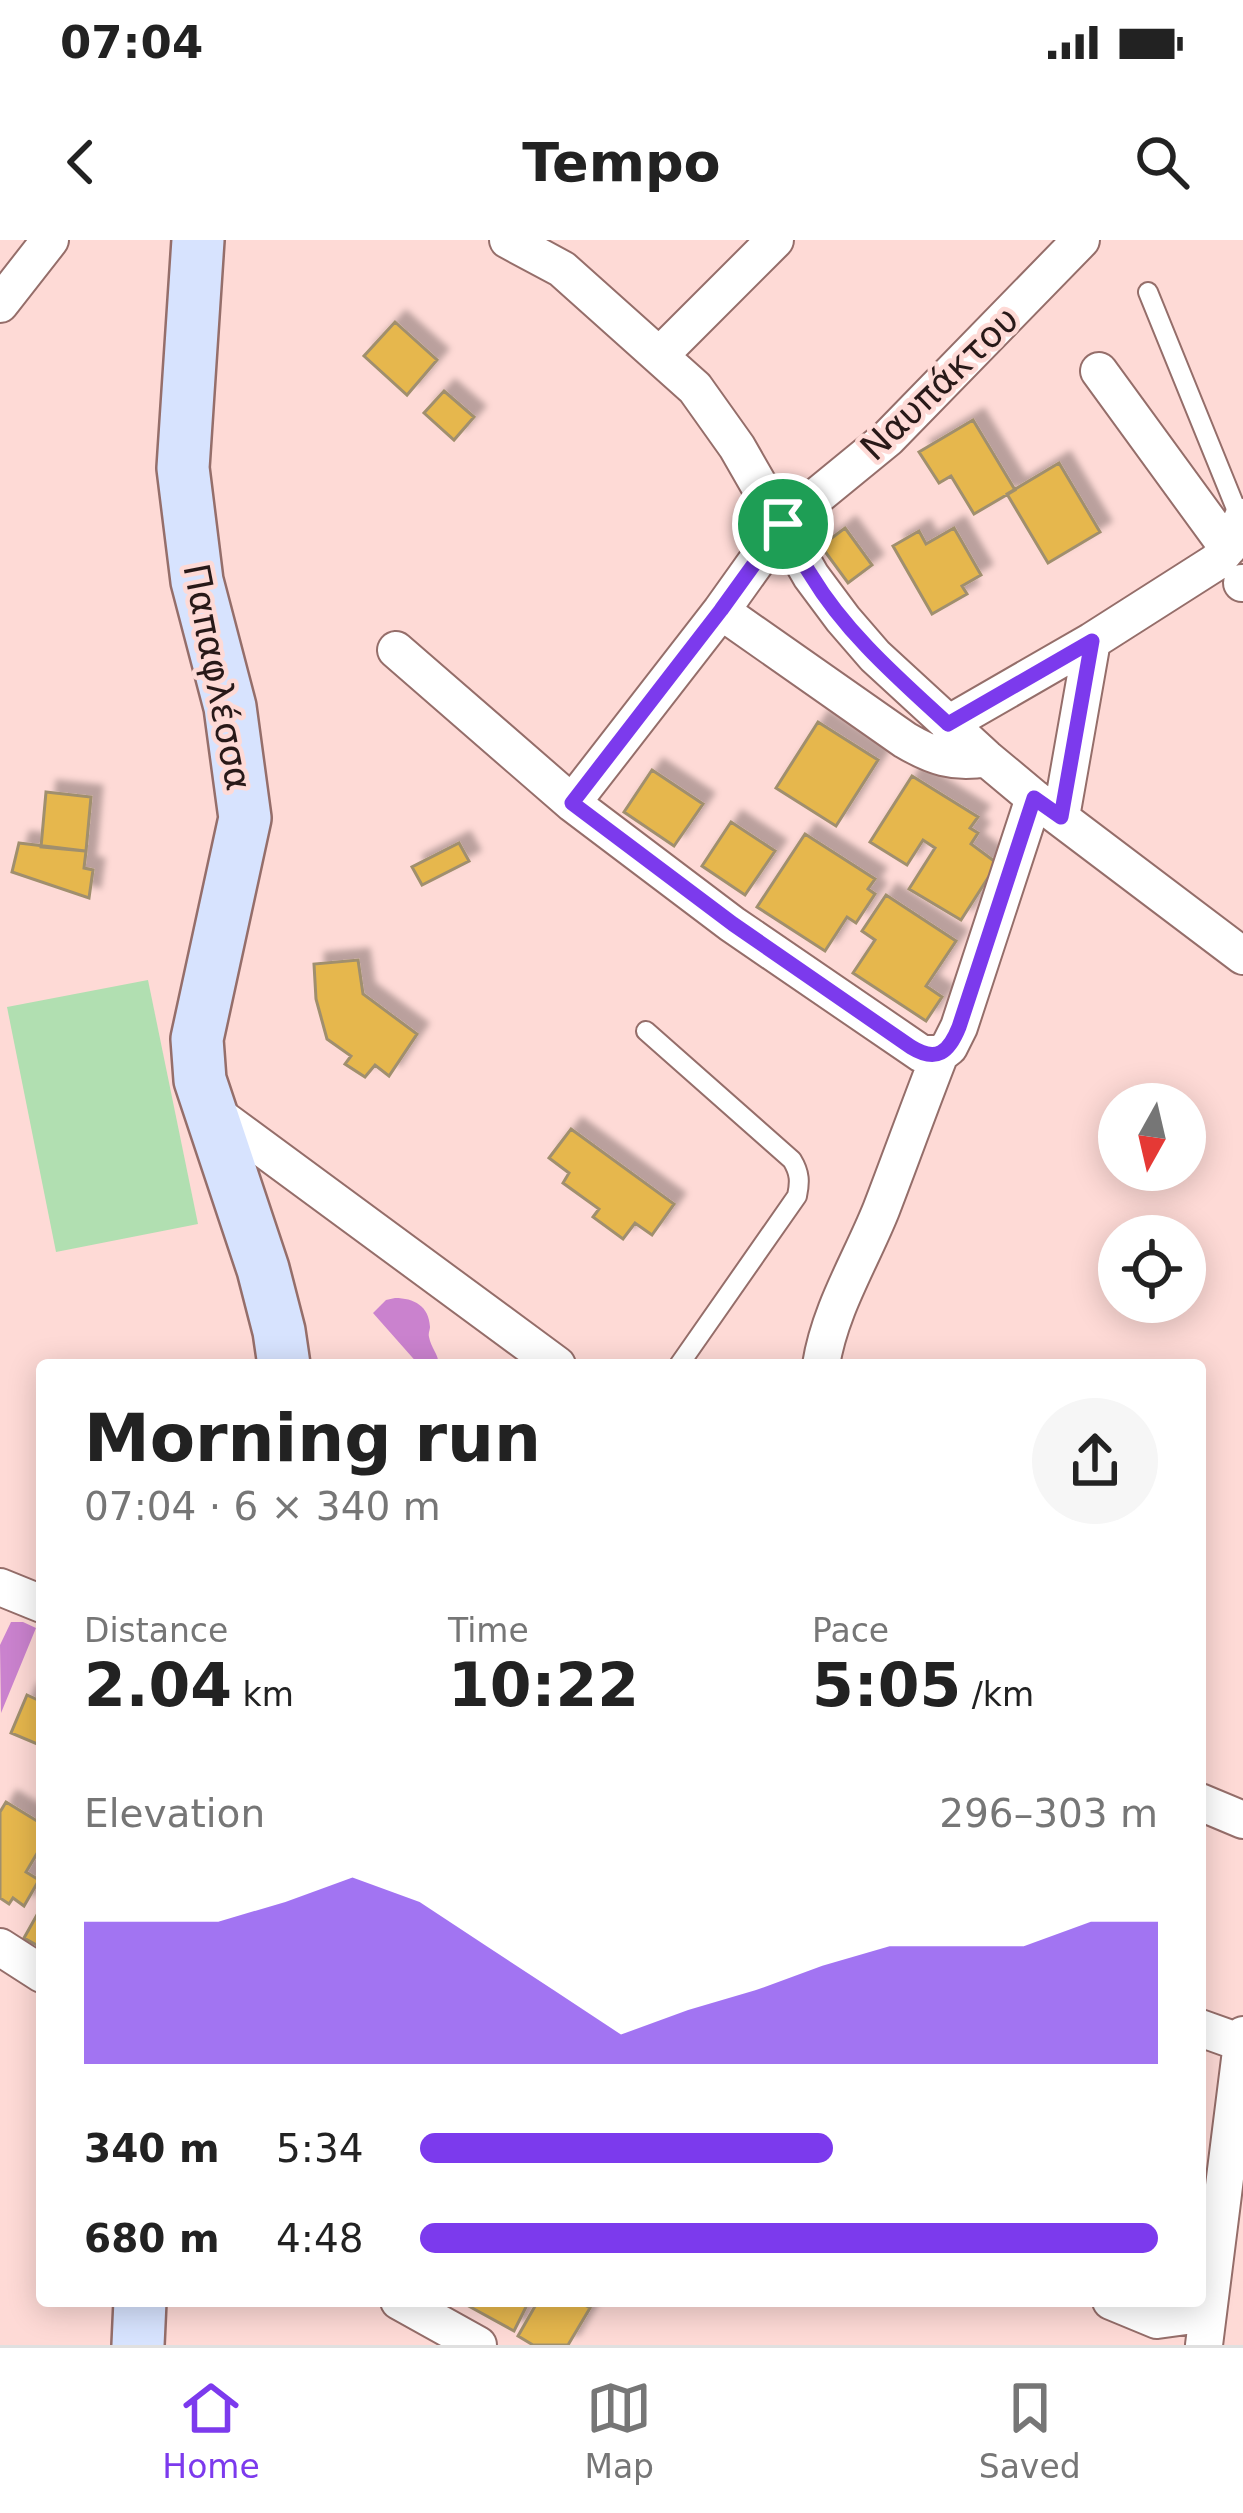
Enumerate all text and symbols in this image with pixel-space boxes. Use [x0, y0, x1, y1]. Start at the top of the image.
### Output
text: 07:04 [60, 16, 203, 69]
icon: back [48, 129, 114, 195]
icon: search [1129, 129, 1195, 195]
text: Tempo [522, 131, 721, 194]
street label: Ναυπάκτου [852, 298, 1026, 468]
pin [732, 473, 834, 575]
icon: arrive [750, 491, 816, 557]
street label: Παπαφλέσσα [175, 560, 260, 794]
north arrow [1098, 1083, 1206, 1191]
map controls [1098, 1083, 1206, 1323]
button: locate [1098, 1215, 1206, 1323]
button: share [1032, 1398, 1158, 1524]
text: Morning run [84, 1400, 541, 1477]
text: 07:04 · 6 × 340 m [84, 1484, 441, 1529]
text: Distance [84, 1611, 228, 1650]
text: Time [448, 1611, 529, 1650]
text: Pace [812, 1611, 889, 1650]
text: 2.04 [84, 1650, 232, 1720]
text: 10:22 [448, 1650, 639, 1720]
text: 5:05 [812, 1650, 961, 1720]
text: km [232, 1675, 294, 1714]
text: /km [961, 1675, 1034, 1714]
text: Elevation [84, 1791, 265, 1836]
text: 296–303 m [939, 1791, 1158, 1836]
text: 340 m [84, 2126, 220, 2171]
text: 5:34 [276, 2126, 364, 2171]
text: 680 m [84, 2216, 220, 2261]
text: 4:48 [276, 2216, 364, 2261]
tab: Home [162, 2375, 260, 2486]
tab: Map [584, 2375, 654, 2486]
tab: Saved [979, 2375, 1081, 2486]

